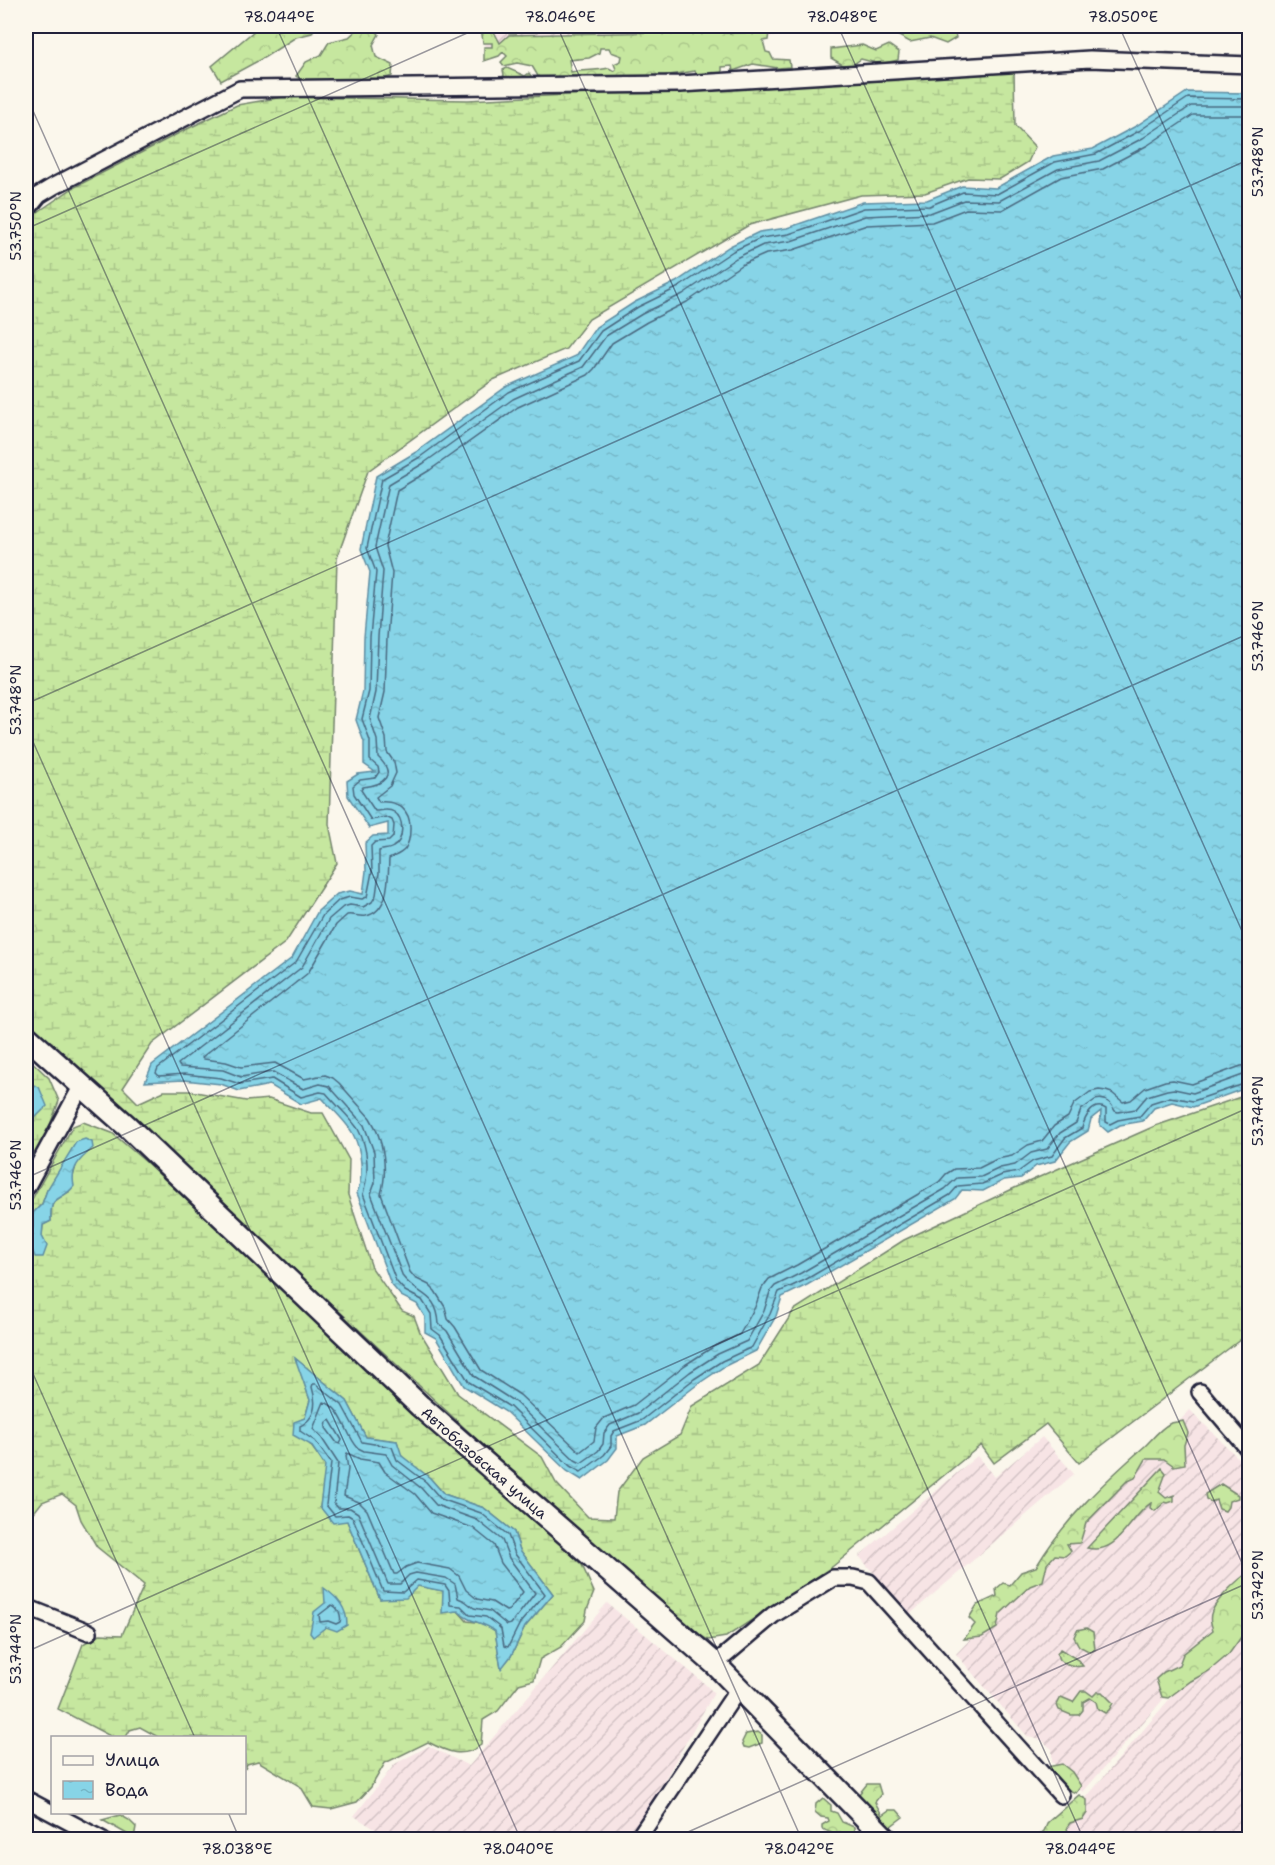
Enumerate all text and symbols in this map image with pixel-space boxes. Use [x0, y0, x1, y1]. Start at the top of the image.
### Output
text: 78.044°E [243, 7, 315, 27]
text: 78.046°E [524, 7, 596, 27]
text: 78.048°E [806, 7, 878, 27]
text: 78.050°E [1088, 7, 1158, 27]
text: 53.748°N [1248, 127, 1268, 197]
text: 53.750°N [6, 191, 26, 261]
text: 53.746°N [1248, 601, 1268, 671]
text: 53.748°N [6, 665, 26, 735]
text: 53.744°N [1248, 1076, 1268, 1146]
text: 53.746°N [6, 1140, 26, 1210]
street label: Автобазовская улица [417, 1403, 552, 1524]
text: 53.742°N [1248, 1550, 1268, 1620]
text: 53.744°N [6, 1614, 26, 1684]
legend [51, 1736, 246, 1814]
text: Улица [105, 1748, 159, 1772]
text: Вода [105, 1778, 148, 1802]
text: 78.038°E [202, 1839, 272, 1859]
text: 78.040°E [482, 1839, 554, 1859]
text: 78.042°E [764, 1839, 834, 1859]
text: 78.044°E [1044, 1839, 1116, 1859]

